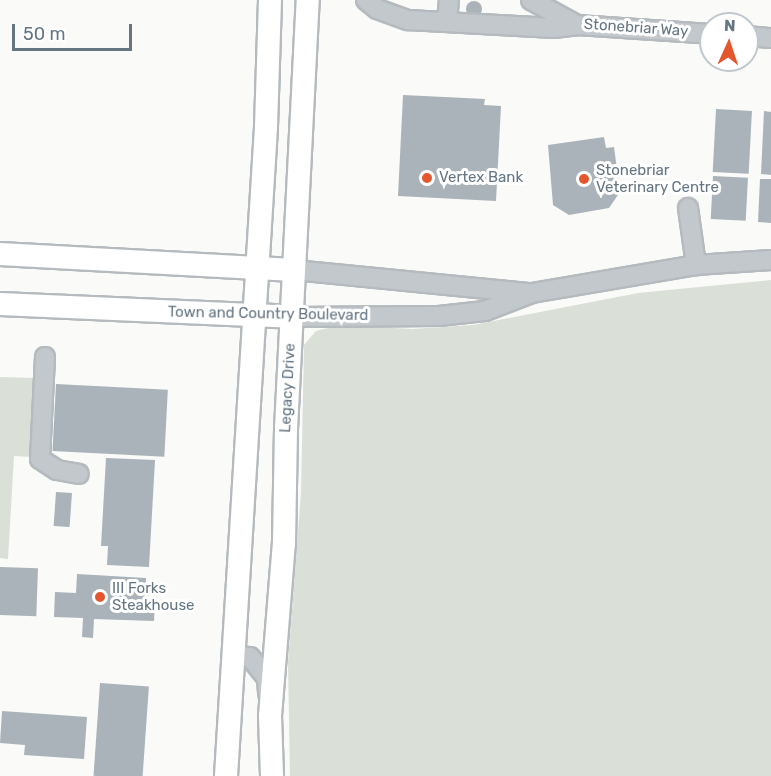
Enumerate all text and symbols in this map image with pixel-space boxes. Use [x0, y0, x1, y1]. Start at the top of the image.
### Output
scale bar [15, 12, 135, 50]
north arrow [699, 12, 759, 72]
street label: Stonebriar Way [583, 15, 689, 41]
text: N [724, 16, 736, 35]
text: 50 m [23, 23, 66, 45]
place label: Stonebriar Veterinary Centre [596, 161, 719, 196]
place label: Vertex Bank [439, 169, 523, 187]
marker: Vertex Bank [420, 171, 434, 185]
marker: Stonebriar Veterinary Centre [577, 172, 591, 186]
street label: Town and Country Boulevard [167, 303, 369, 325]
street label: Legacy Drive [277, 343, 299, 433]
place label: III Forks Steakhouse [112, 579, 194, 614]
marker: III Forks Steakhouse [93, 590, 107, 604]

